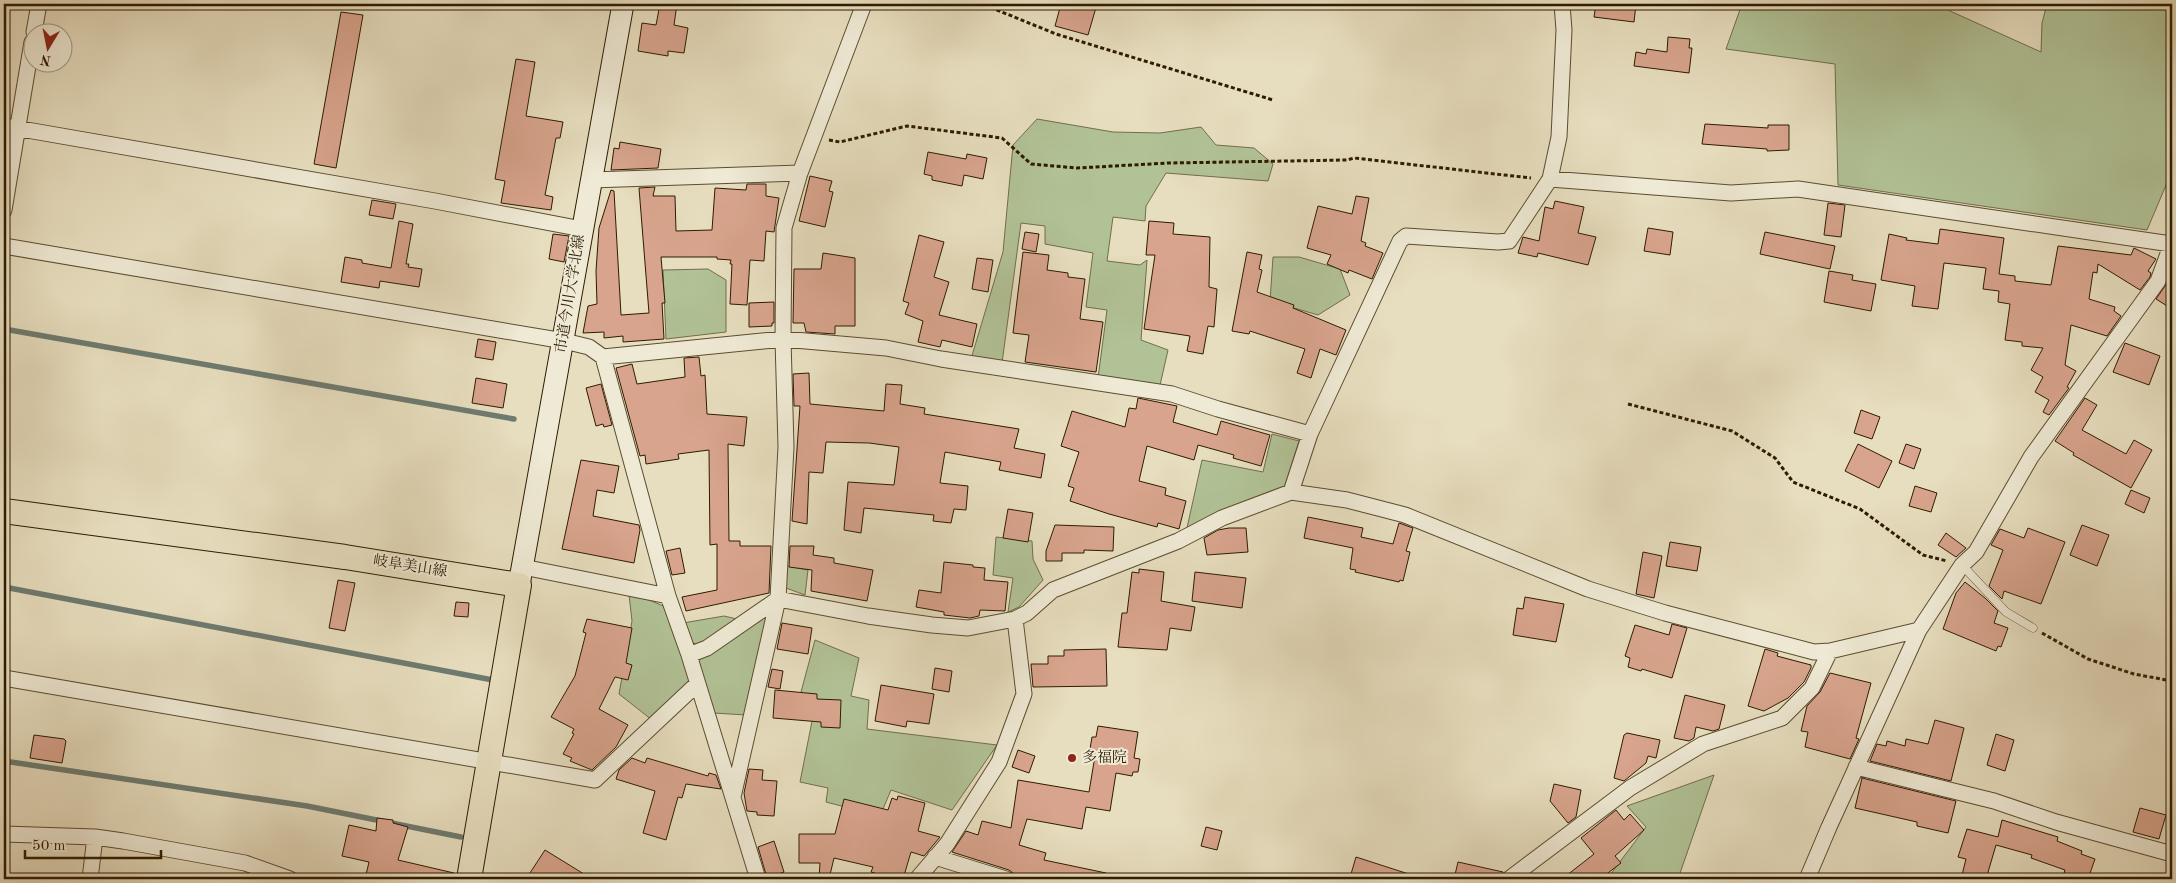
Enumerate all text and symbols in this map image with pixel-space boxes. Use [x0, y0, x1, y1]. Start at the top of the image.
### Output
north arrow [22, 22, 72, 72]
text: N [39, 52, 52, 68]
street label: 市道今川大学北線 [552, 233, 588, 354]
street label: 岐阜美山線 [372, 552, 449, 580]
place label: 多福院 [1082, 749, 1127, 766]
marker: 多福院 [1066, 752, 1078, 764]
scale bar [25, 828, 161, 860]
text: 50 m [32, 839, 66, 854]

